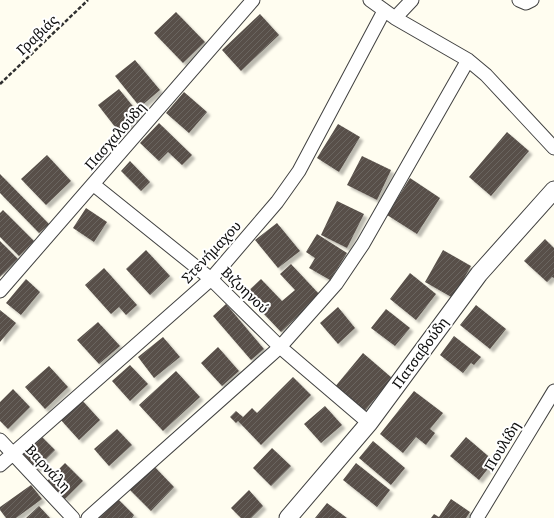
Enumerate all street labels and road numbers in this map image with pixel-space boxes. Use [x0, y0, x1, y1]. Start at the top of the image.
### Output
street label: Γραβιάς [11, 9, 62, 59]
street label: Πασχαλούδη [79, 97, 150, 174]
street label: Στενήμαχου [176, 216, 245, 287]
street label: Βιζυηνού [217, 262, 274, 317]
street label: Πατσαβούδη [386, 313, 452, 392]
street label: Πουλίδη [478, 417, 524, 474]
street label: Βαρνάλη [22, 439, 76, 495]

